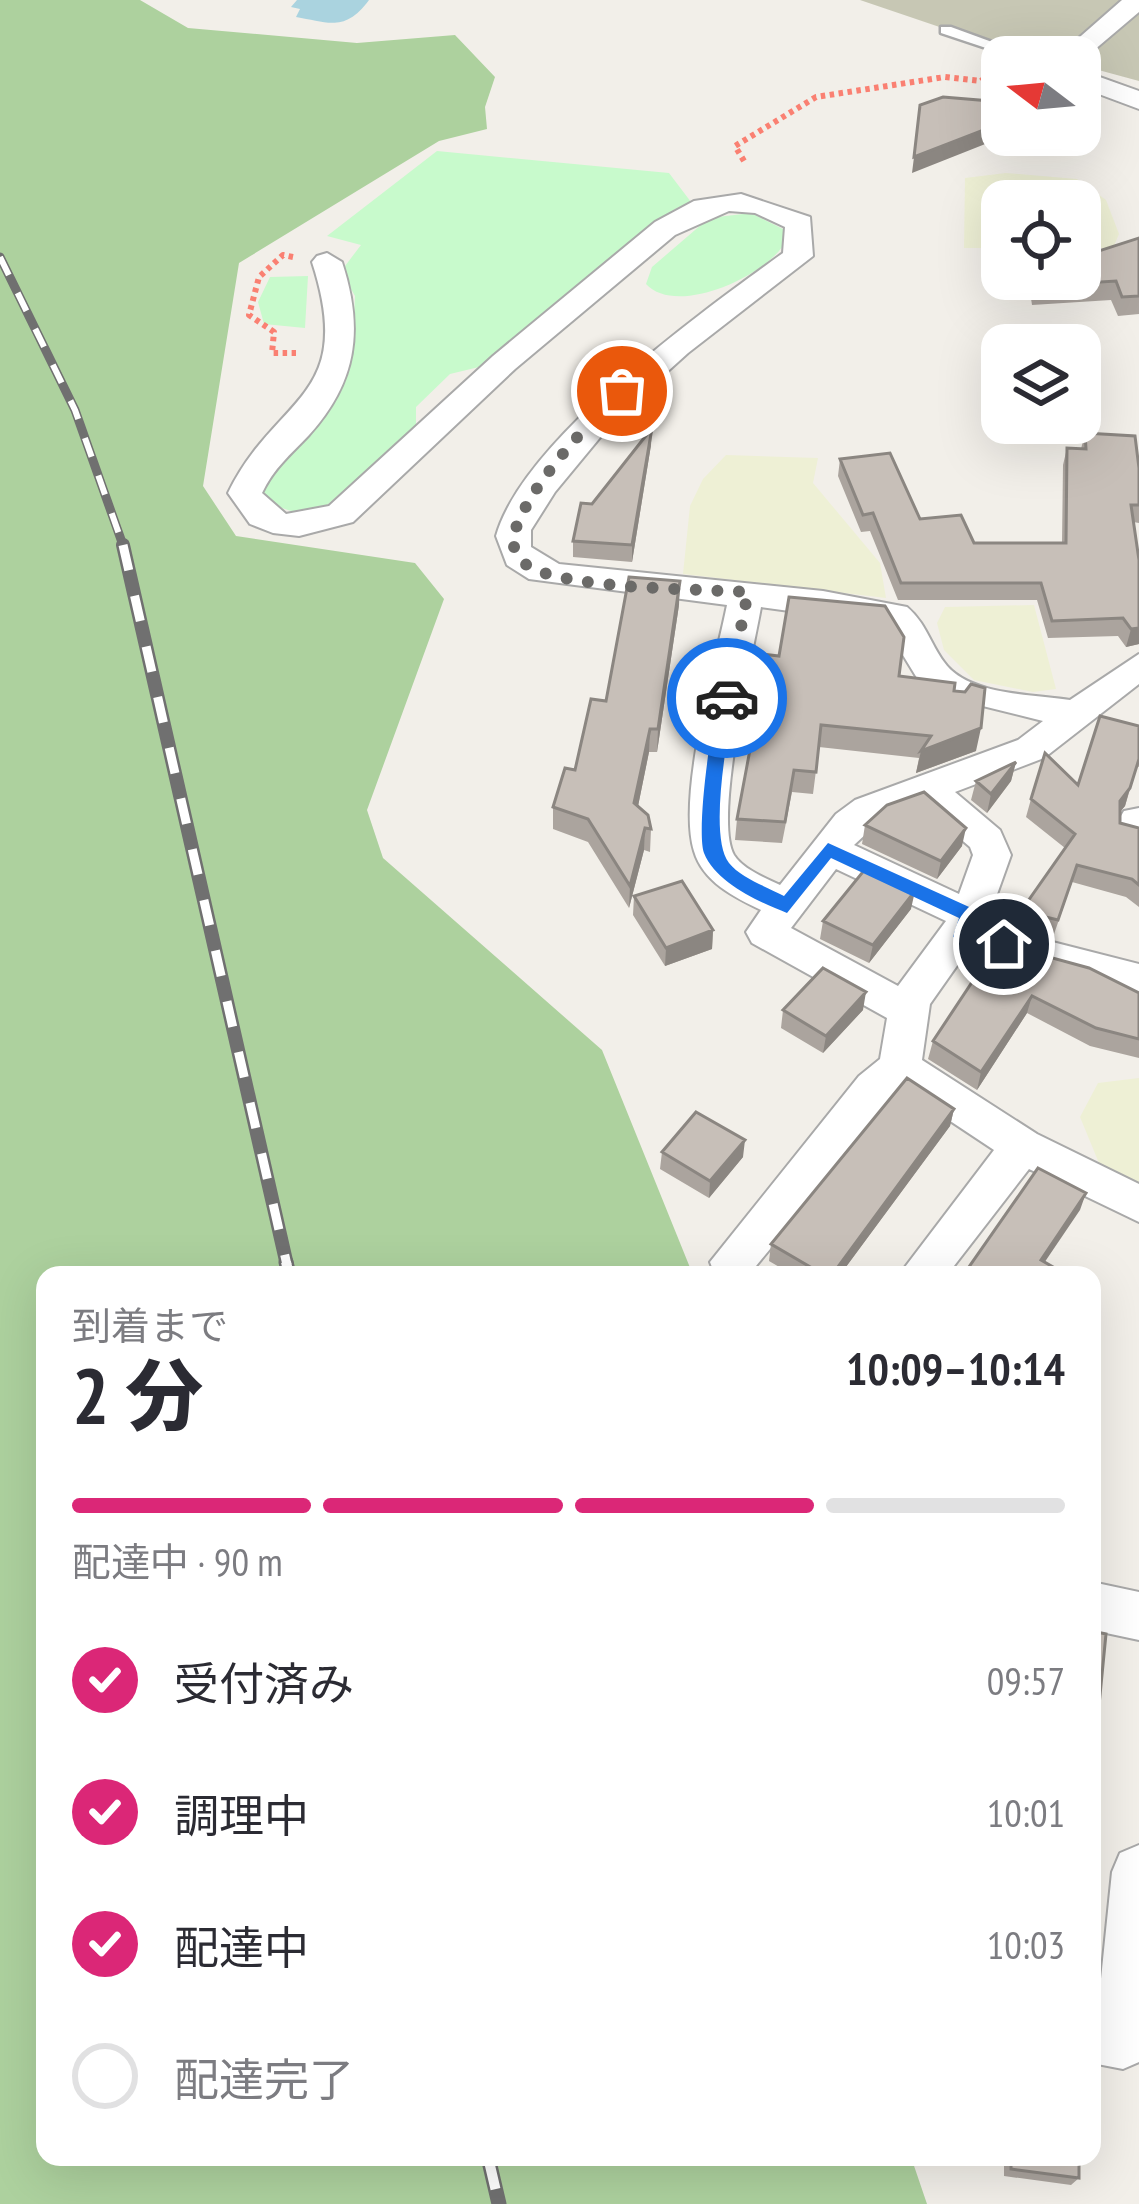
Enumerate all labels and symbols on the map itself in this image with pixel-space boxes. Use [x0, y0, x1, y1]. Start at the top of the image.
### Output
north arrow [981, 36, 1101, 156]
pin [571, 340, 673, 442]
courier [667, 638, 787, 758]
pin [953, 893, 1055, 995]

